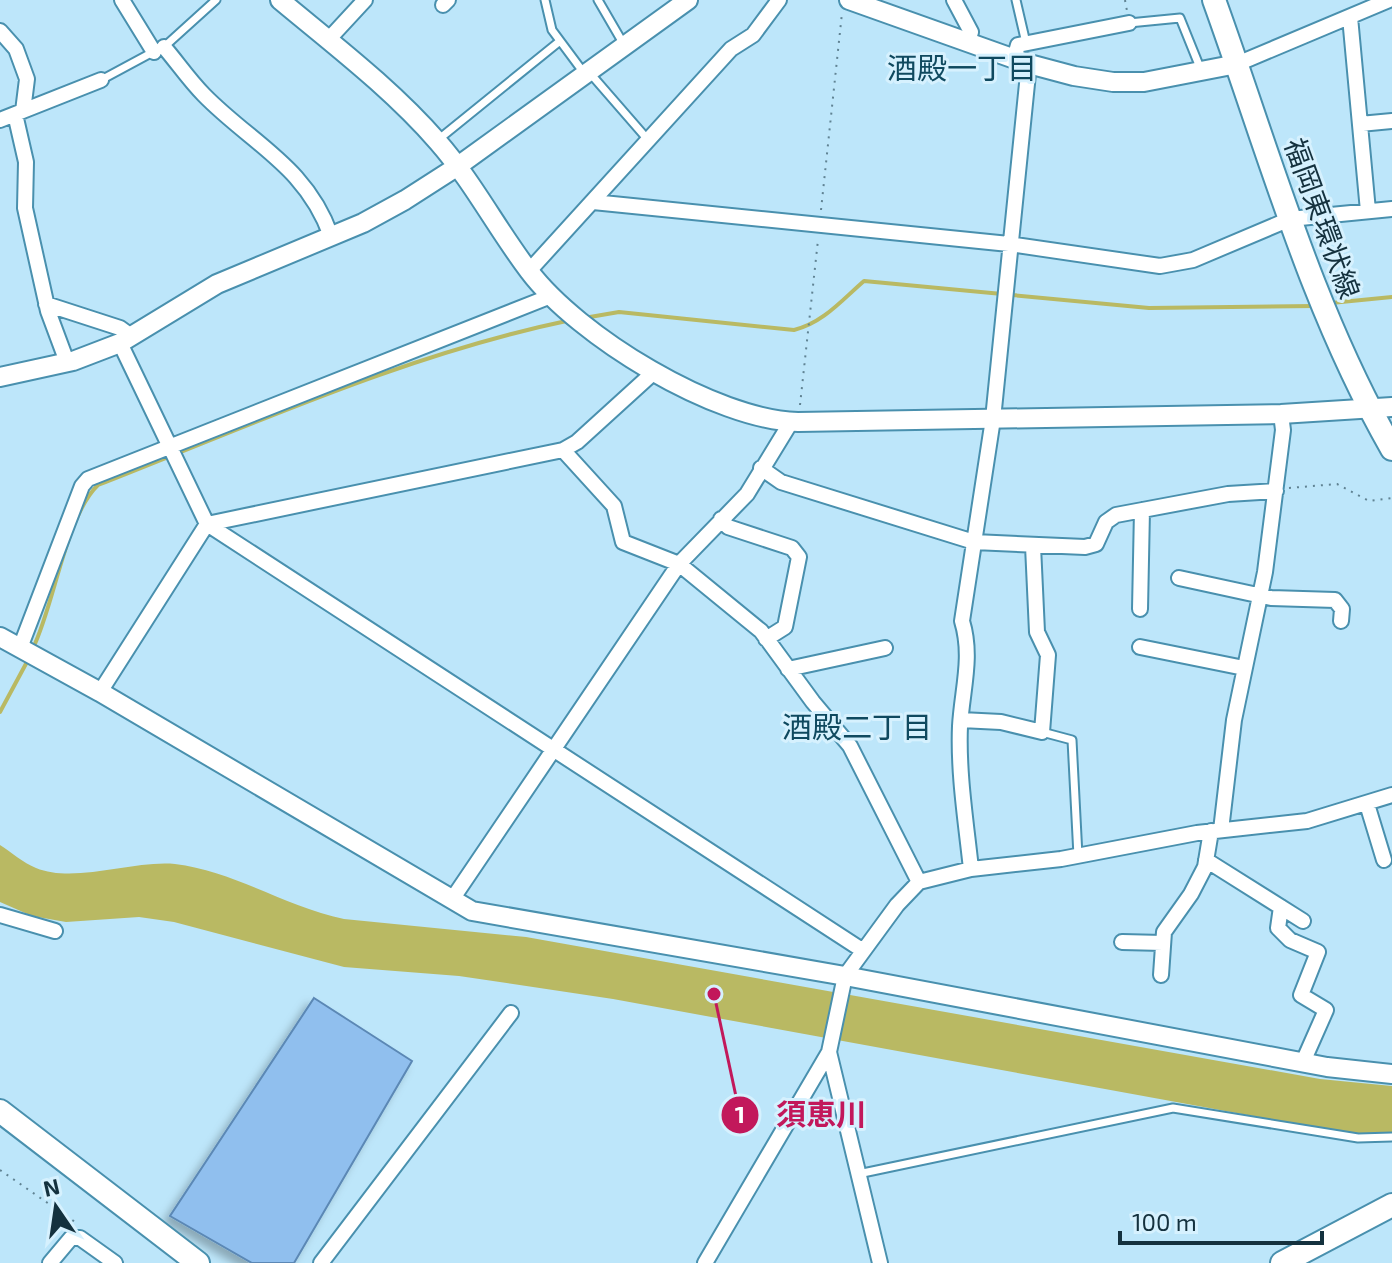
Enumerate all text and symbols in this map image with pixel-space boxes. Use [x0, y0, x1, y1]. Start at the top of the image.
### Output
district label: 酒殿一丁目 [887, 49, 1037, 85]
street label: 福岡東環状線 [1278, 133, 1368, 303]
district label: 酒殿二丁目 [782, 708, 932, 744]
callout: 須恵川 [720, 1088, 882, 1142]
text: 須恵川 [776, 1095, 866, 1131]
text: 1 [735, 1099, 745, 1128]
north arrow [16, 1167, 96, 1247]
text: N [41, 1172, 62, 1201]
scale bar [1120, 1195, 1322, 1245]
text: 100 m [1132, 1207, 1197, 1236]

